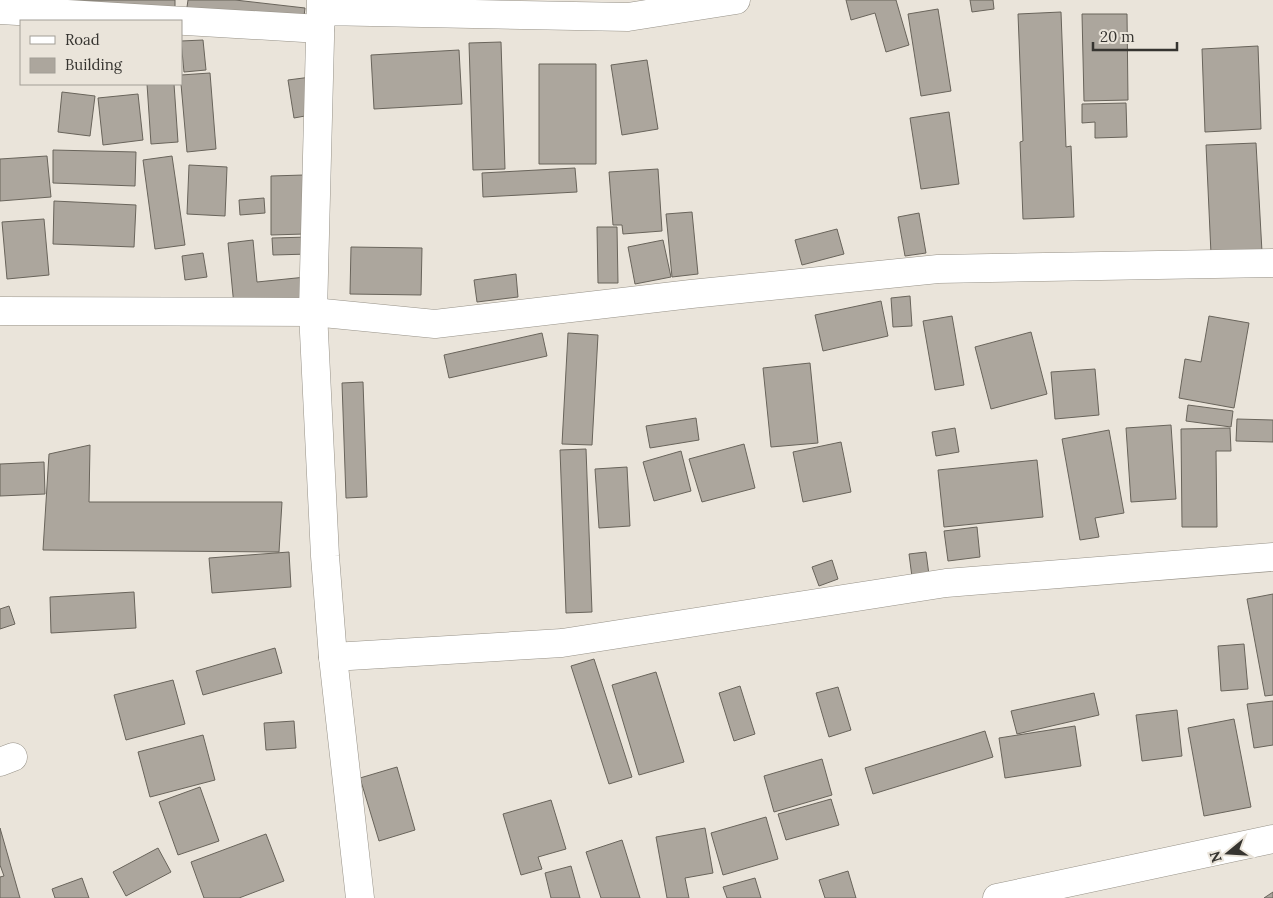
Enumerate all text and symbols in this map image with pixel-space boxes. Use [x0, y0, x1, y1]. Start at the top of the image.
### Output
legend [20, 20, 182, 85]
scale bar [1093, 20, 1177, 52]
text: 20 m [1100, 27, 1135, 46]
text: Road [65, 30, 100, 49]
text: Building [65, 55, 123, 74]
north arrow [1203, 828, 1253, 878]
text: N [1205, 849, 1226, 865]

